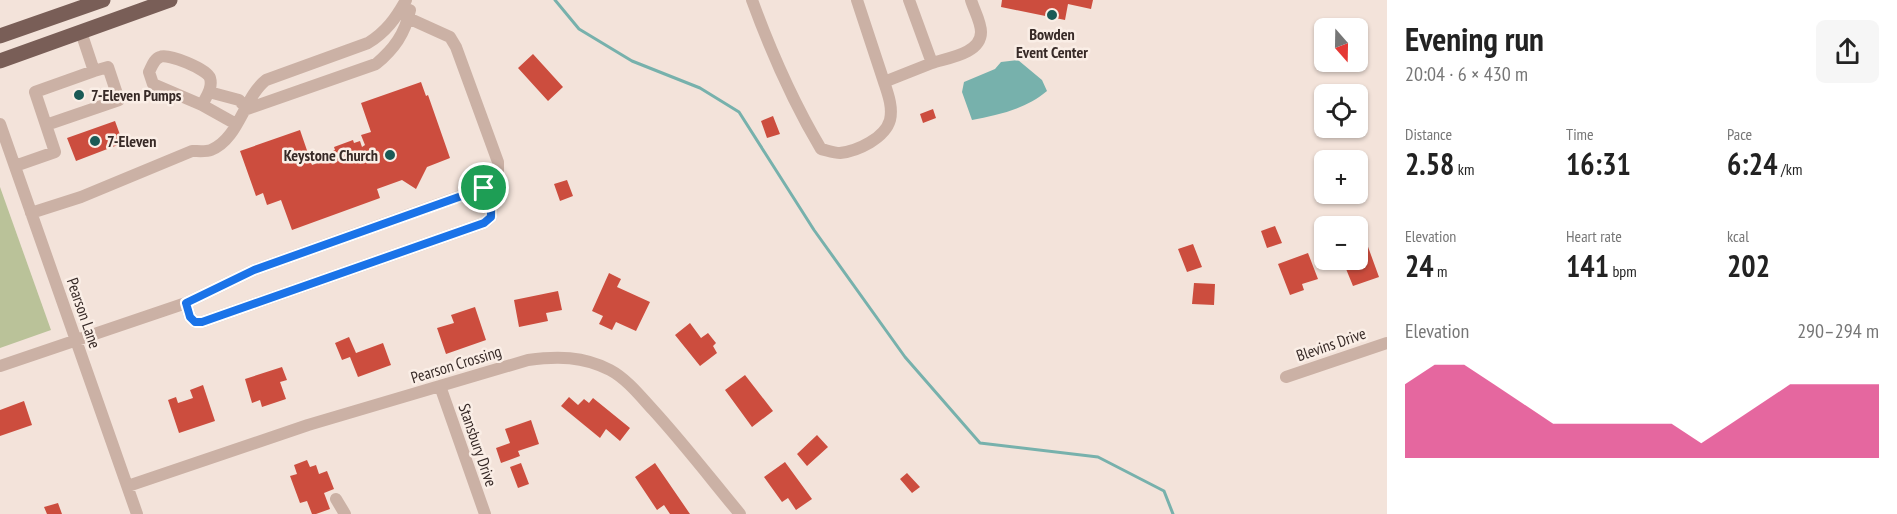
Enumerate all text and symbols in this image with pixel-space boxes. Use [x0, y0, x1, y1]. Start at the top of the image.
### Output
marker: Bowden Event Center [1045, 8, 1059, 22]
text: Evening run [1405, 17, 1544, 60]
north arrow [1314, 18, 1368, 72]
map controls [1314, 18, 1368, 270]
button: share [1816, 20, 1879, 83]
place label: Bowden Event Center [1016, 24, 1088, 62]
text: 20:04 · 6 × 430 m [1405, 61, 1528, 87]
button: locate [1314, 84, 1368, 138]
place label: 7-Eleven Pumps [91, 85, 182, 105]
marker: 7-Eleven Pumps [72, 88, 86, 102]
text: Distance [1405, 124, 1452, 144]
text: Time [1566, 124, 1594, 144]
text: Pace [1727, 124, 1752, 144]
place label: 7-Eleven [107, 131, 156, 151]
marker: 7-Eleven [88, 134, 102, 148]
text: 2.58 [1405, 144, 1454, 183]
text: 16:31 [1566, 144, 1631, 183]
text: 6:24 [1727, 144, 1778, 183]
place label: Keystone Church [284, 145, 378, 165]
marker: Keystone Church [383, 148, 397, 162]
button: + [1314, 150, 1368, 204]
text: km [1454, 159, 1474, 179]
text: /km [1778, 159, 1802, 179]
pin [458, 162, 509, 213]
icon: arrive [467, 171, 500, 204]
button: − [1314, 216, 1368, 270]
text: Elevation [1405, 226, 1456, 246]
text: Heart rate [1566, 226, 1622, 246]
text: kcal [1727, 226, 1749, 246]
text: 24 [1405, 246, 1434, 285]
text: 141 [1566, 246, 1609, 285]
text: 202 [1727, 246, 1770, 285]
text: m [1434, 261, 1448, 281]
text: bpm [1609, 261, 1637, 281]
street label: Pearson Lane [63, 275, 105, 351]
text: Elevation [1405, 318, 1469, 344]
text: 290–294 m [1797, 318, 1879, 344]
street label: Blevins Drive [1294, 323, 1368, 365]
street label: Pearson Crossing [408, 341, 504, 387]
street label: Stansbury Drive [454, 401, 502, 489]

